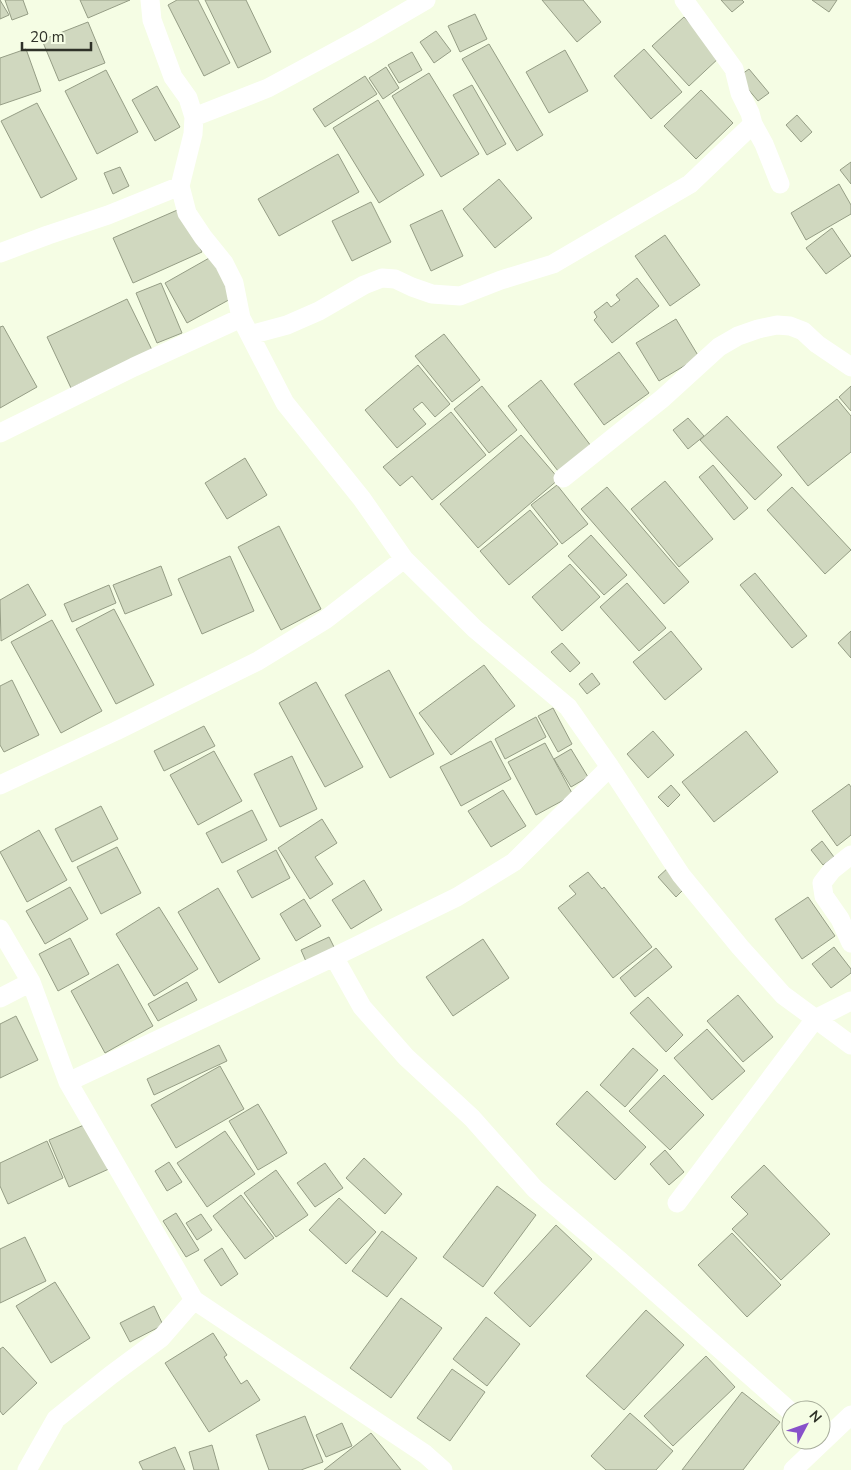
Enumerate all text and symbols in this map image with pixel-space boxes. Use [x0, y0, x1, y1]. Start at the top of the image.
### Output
scale bar [22, 20, 91, 52]
text: 20 m [30, 27, 65, 47]
north arrow [781, 1400, 831, 1450]
text: N [805, 1407, 826, 1427]

